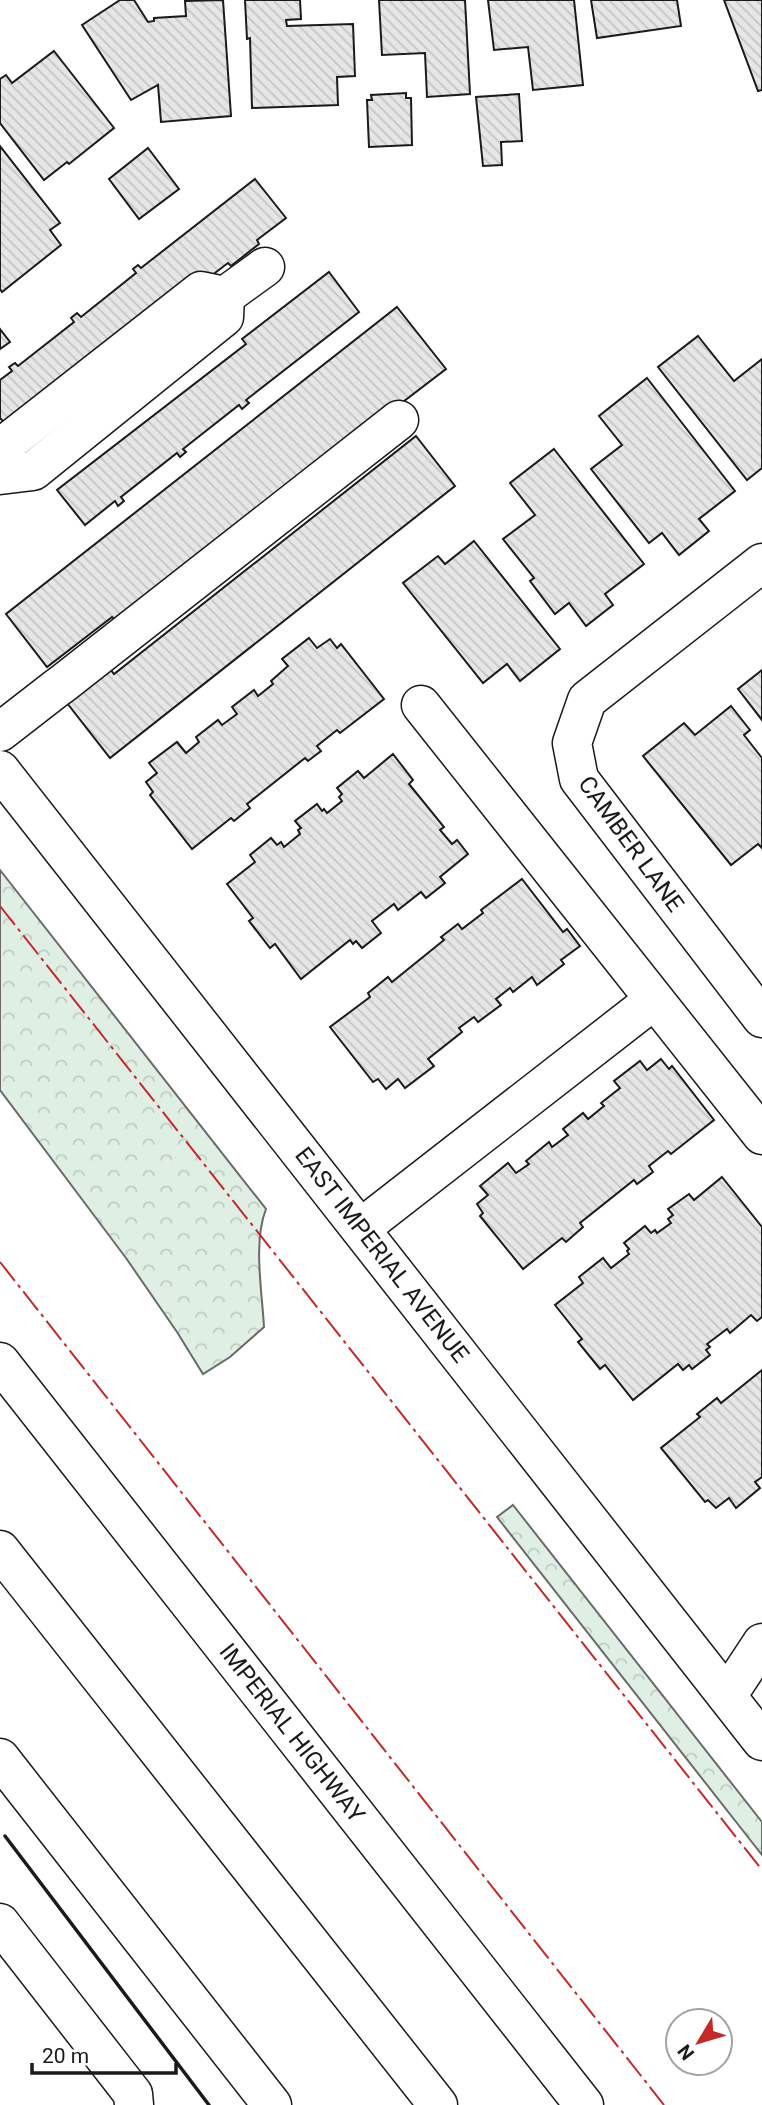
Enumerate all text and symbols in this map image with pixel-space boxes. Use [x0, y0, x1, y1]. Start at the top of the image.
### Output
street label: CAMBER LANE [572, 771, 690, 917]
street label: EAST IMPERIAL AVENUE [289, 1142, 475, 1368]
street label: IMPERIAL HIGHWAY [213, 1638, 371, 1828]
north arrow [664, 2007, 734, 2077]
scale bar [32, 2032, 175, 2076]
text: N [673, 2040, 699, 2065]
text: 20 m [42, 2044, 89, 2068]

